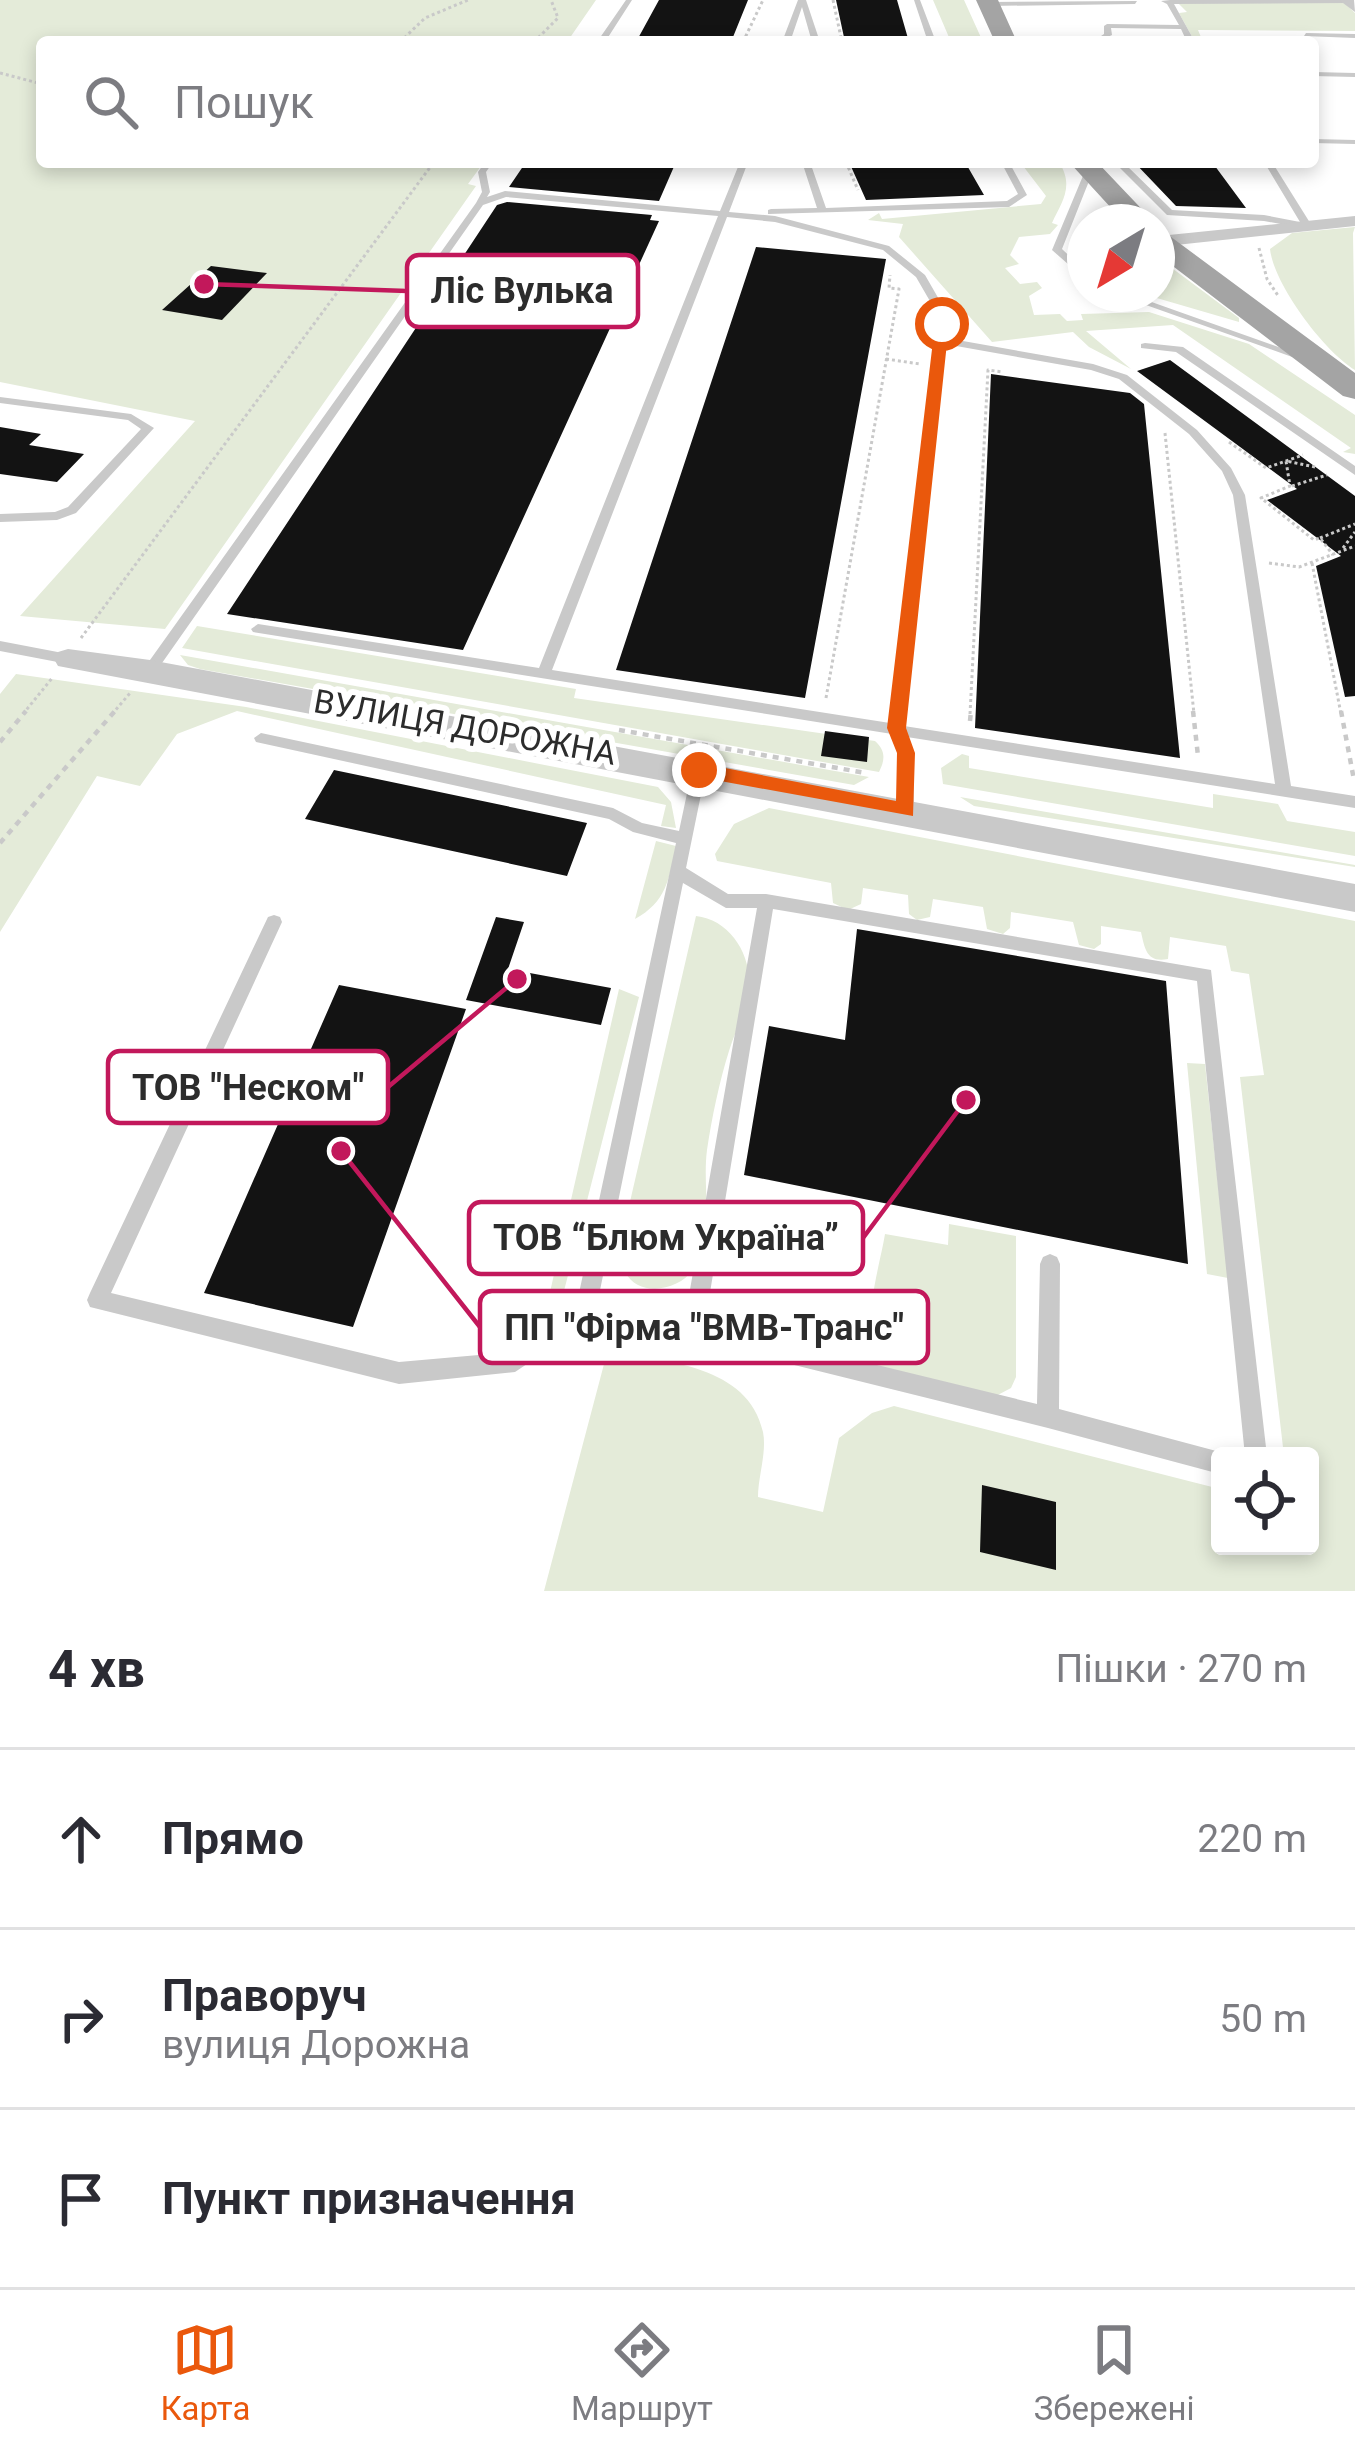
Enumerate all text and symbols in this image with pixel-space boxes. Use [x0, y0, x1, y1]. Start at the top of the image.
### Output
search box [36, 36, 1319, 168]
icon: search [78, 69, 144, 135]
text: Пошук [174, 76, 314, 129]
north arrow [1067, 204, 1175, 312]
callout: Ліс Вулька [407, 255, 638, 327]
text: Ліс Вулька [430, 270, 614, 312]
route start [915, 297, 969, 351]
street label: ВУЛИЦЯ ДОРОЖНА [311, 681, 620, 773]
route end [672, 743, 726, 797]
callout: ТОВ "Неском" [108, 1051, 388, 1123]
text: ТОВ "Неском" [132, 1067, 364, 1109]
callout: ТОВ “Блюм Україна” [469, 1202, 863, 1274]
text: ТОВ “Блюм Україна” [493, 1217, 839, 1259]
callout: ПП "Фірма "ВМВ-Транс" [480, 1291, 928, 1363]
text: ПП "Фірма "ВМВ-Транс" [504, 1307, 904, 1349]
map controls [1211, 1447, 1319, 1555]
button: locate [1211, 1447, 1319, 1555]
text: 4 хв [48, 1640, 145, 1699]
text: Пішки · 270 m [1055, 1646, 1307, 1692]
icon: ahead [48, 1806, 114, 1872]
text: Прямо [162, 1812, 304, 1865]
text: 220 m [1197, 1816, 1307, 1862]
text: Праворуч [162, 1969, 367, 2022]
icon: right [48, 1986, 114, 2052]
text: 50 m [1219, 1996, 1307, 2042]
text: вулиця Дорожна [162, 2022, 470, 2068]
icon: arrive [48, 2166, 114, 2232]
text: Пункт призначення [162, 2172, 576, 2225]
tab: Карта [160, 2317, 250, 2428]
tab: Маршрут [571, 2317, 713, 2428]
tab: Збережені [1034, 2317, 1195, 2428]

